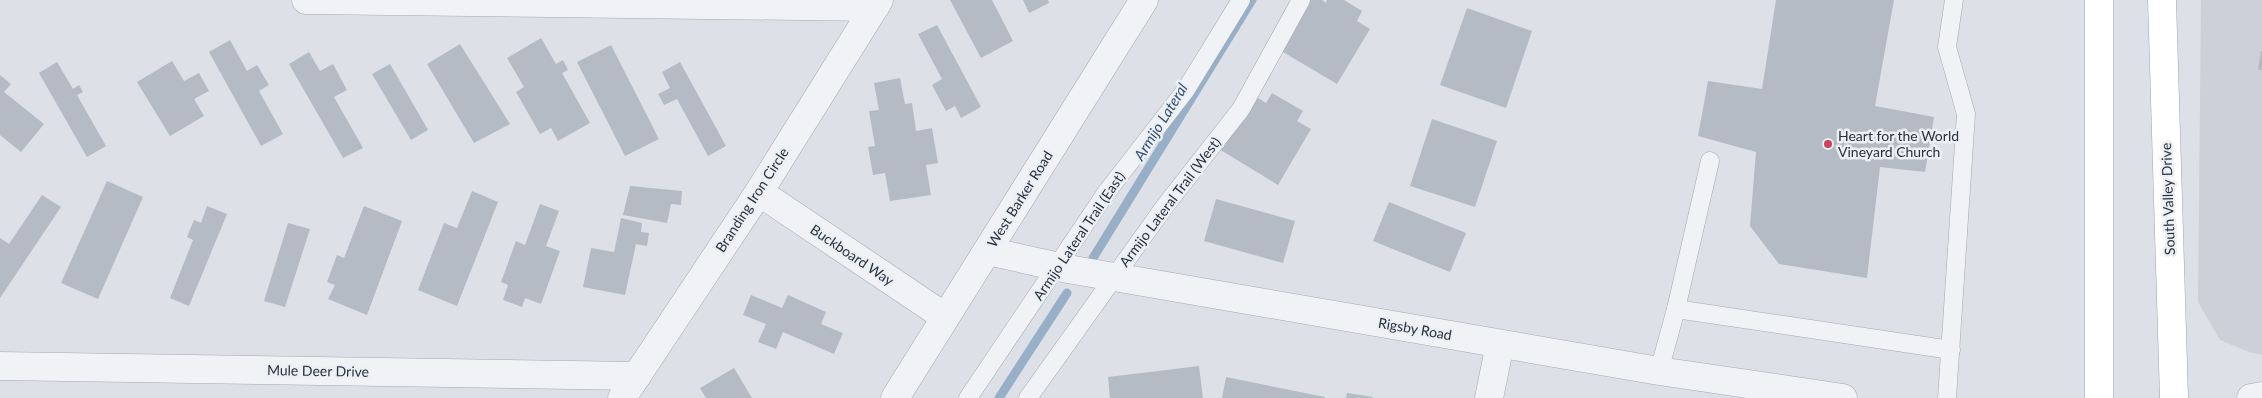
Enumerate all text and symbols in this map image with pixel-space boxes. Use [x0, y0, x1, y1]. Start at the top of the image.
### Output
water label: Armijo Lateral [1129, 79, 1191, 164]
place label: Heart for the World Vineyard Church [1838, 127, 1959, 160]
street label: Armijo Lateral Trail (West) [1115, 133, 1224, 270]
marker: Heart for the World Vineyard Church [1822, 138, 1834, 150]
street label: South Valley Drive [2157, 143, 2178, 255]
street label: Branding Iron Circle [711, 144, 792, 255]
street label: West Barker Road [983, 147, 1056, 250]
street label: Armijo Lateral Trail (East) [1029, 168, 1128, 303]
street label: Buckboard Way [807, 220, 898, 289]
street label: Rigsby Road [1377, 314, 1453, 343]
street label: Mule Deer Drive [267, 361, 369, 380]

